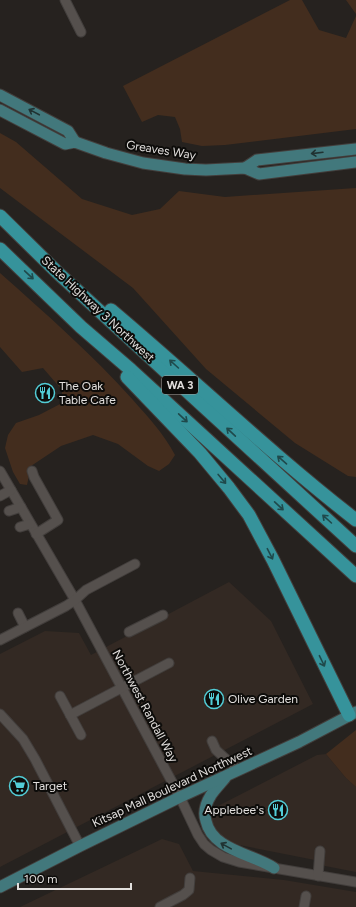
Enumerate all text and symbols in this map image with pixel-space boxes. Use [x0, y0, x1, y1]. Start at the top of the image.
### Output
one-way arrow [28, 108, 40, 116]
street label: Greaves Way [125, 138, 198, 163]
one-way arrow [311, 150, 324, 157]
street label: State Highway 3 Northwest [39, 253, 158, 365]
one-way arrow [24, 271, 34, 280]
one-way arrow [169, 360, 180, 369]
road number: WA 3 [162, 376, 198, 394]
place label: The Oak Table Cafe [59, 379, 116, 407]
restaurant icon: The Oak Table Cafe [34, 382, 56, 404]
one-way arrow [178, 413, 188, 422]
one-way arrow [226, 427, 236, 436]
one-way arrow [277, 455, 288, 464]
one-way arrow [217, 473, 226, 484]
one-way arrow [274, 501, 284, 511]
one-way arrow [322, 515, 333, 524]
one-way arrow [267, 548, 274, 560]
street label: Northwest Randall Way [109, 647, 181, 765]
one-way arrow [319, 654, 326, 666]
restaurant icon: Olive Garden [203, 688, 225, 710]
place label: Olive Garden [228, 692, 298, 706]
street label: Kitsap Mall Boulevard Northwest [90, 744, 254, 830]
supermarket icon: Target [8, 775, 30, 797]
place label: Target [33, 779, 68, 793]
restaurant icon: Applebee's [267, 799, 289, 821]
place label: Applebee's [204, 803, 264, 817]
one-way arrow [220, 841, 232, 849]
scale bar [18, 865, 131, 891]
text: 100 m [24, 872, 58, 886]

